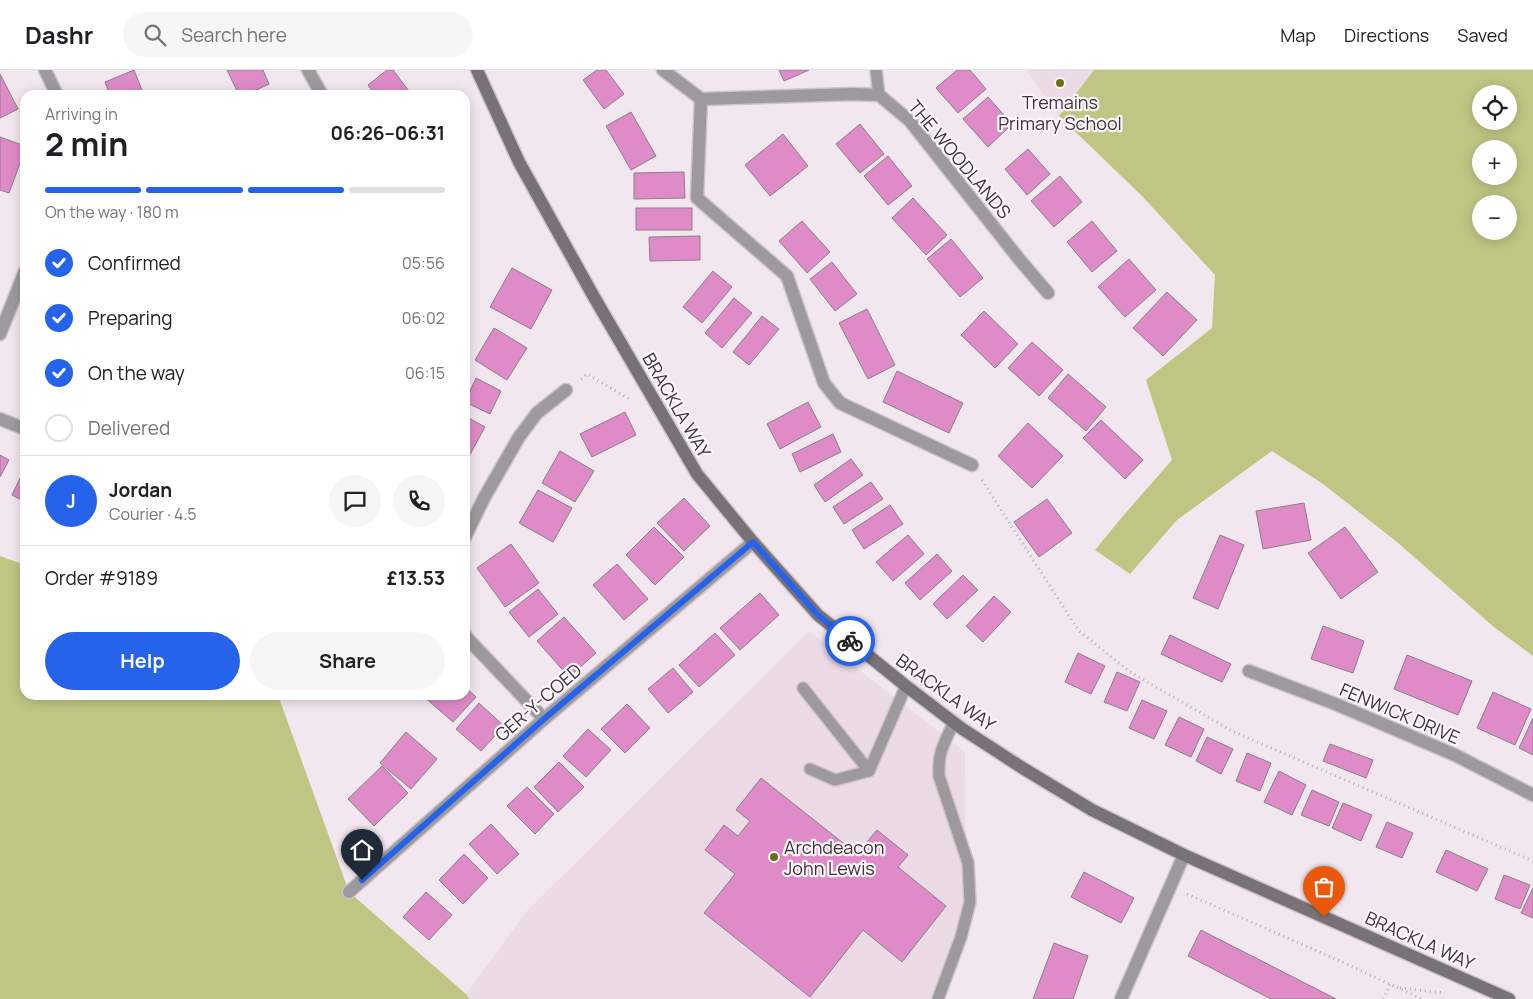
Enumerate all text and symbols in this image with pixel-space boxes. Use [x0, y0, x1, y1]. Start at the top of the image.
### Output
search box [123, 12, 473, 57]
text: Dashr [25, 18, 93, 51]
icon: search [141, 21, 169, 49]
text: Search here [181, 22, 287, 48]
text: Map [1280, 23, 1316, 47]
text: Directions [1344, 23, 1429, 47]
text: Saved [1457, 23, 1508, 47]
marker: Tremains Primary School [1054, 77, 1066, 89]
map controls [1472, 85, 1517, 240]
button: locate [1472, 85, 1517, 130]
place label: Tremains Primary School [998, 90, 1122, 135]
street label: THE WOODLANDS [903, 95, 1017, 223]
text: Arriving in [45, 103, 118, 125]
text: 06:26–06:31 [331, 120, 445, 146]
text: 2 min [45, 122, 128, 166]
button: + [1472, 140, 1517, 185]
button: − [1472, 195, 1517, 240]
text: On the way · 180 m [45, 201, 178, 223]
icon: check [45, 249, 73, 277]
text: Confirmed [88, 250, 181, 276]
text: 05:56 [402, 252, 445, 274]
icon: check [45, 304, 73, 332]
text: Preparing [88, 305, 173, 331]
text: 06:02 [402, 307, 445, 329]
street label: BRACKLA WAY [637, 348, 717, 463]
icon: check [45, 359, 73, 387]
text: On the way [88, 360, 185, 386]
text: 06:15 [405, 362, 445, 384]
text: Delivered [88, 415, 170, 441]
button: chat [329, 475, 381, 527]
button: phone [393, 475, 445, 527]
text: Jordan [109, 477, 172, 503]
text: J [66, 488, 76, 514]
text: Courier · 4.5 [109, 503, 196, 525]
text: Order #9189 [45, 565, 158, 591]
text: £13.53 [387, 565, 445, 591]
courier [825, 616, 875, 666]
icon: bike [836, 627, 864, 655]
button: Help [45, 632, 240, 690]
button: Share [250, 632, 445, 690]
street label: BRACKLA WAY [892, 648, 1001, 737]
street label: GER-Y-COED [489, 658, 587, 746]
street label: FENWICK DRIVE [1336, 677, 1464, 749]
pin [341, 829, 383, 880]
place label: Archdeacon John Lewis [784, 835, 884, 880]
icon: home [348, 836, 376, 864]
marker: Archdeacon John Lewis [768, 851, 780, 863]
pin [1303, 866, 1345, 917]
icon: bag [1310, 873, 1338, 901]
street label: BRACKLA WAY [1362, 905, 1479, 975]

